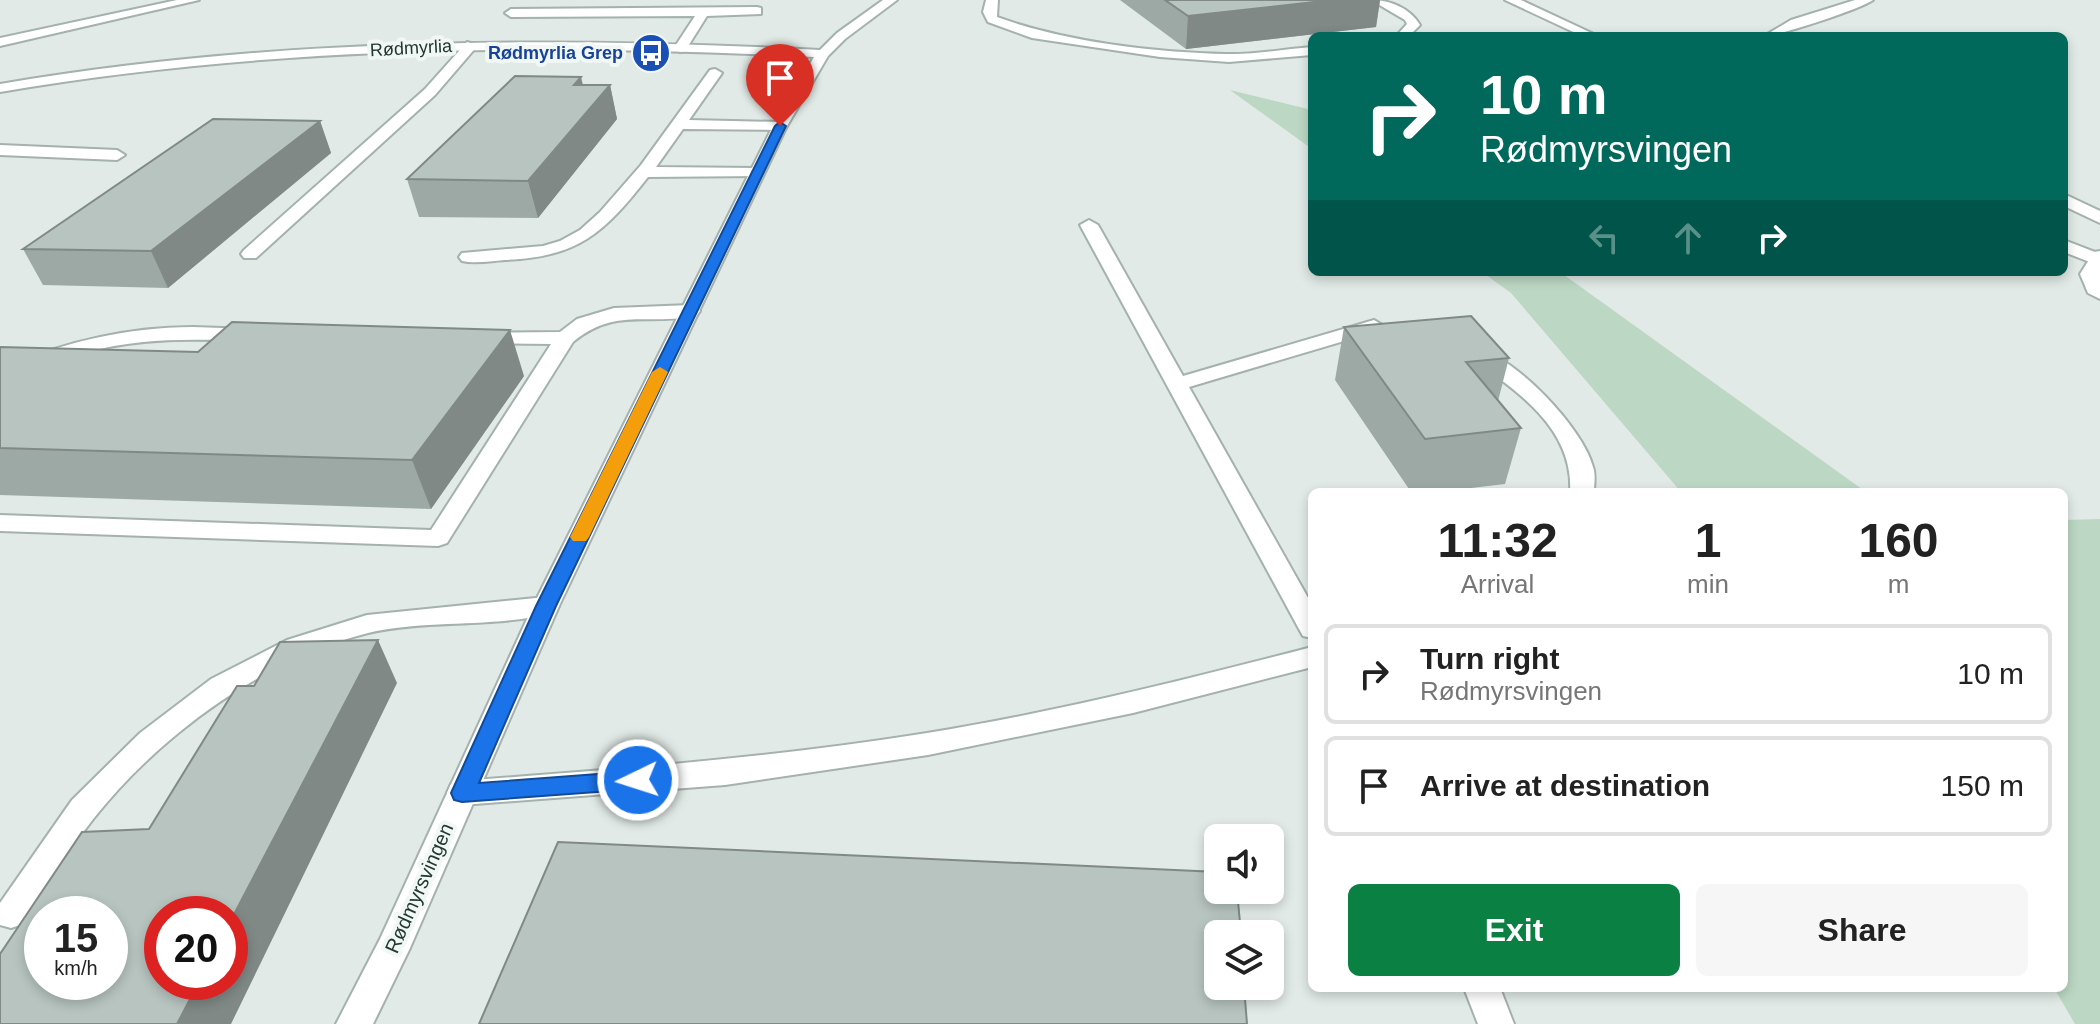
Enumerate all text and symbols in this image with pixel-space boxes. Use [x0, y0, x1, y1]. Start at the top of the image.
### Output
bus stop icon: Rødmyrlia Grep [630, 32, 672, 74]
street label: Rødmyrlia [370, 36, 453, 60]
place label: Rødmyrlia Grep [488, 43, 623, 63]
pin [746, 44, 814, 126]
icon: arrive [758, 56, 802, 100]
text: 10 m [1480, 63, 1608, 126]
icon: right [1348, 64, 1452, 168]
text: Rødmyrsvingen [1480, 129, 1732, 170]
icon: left [1582, 216, 1626, 260]
icon: ahead [1666, 216, 1710, 260]
icon: right [1750, 216, 1794, 260]
text: 11:32 [1437, 514, 1558, 567]
text: 1 [1695, 514, 1721, 567]
text: 160 [1858, 514, 1939, 567]
text: Arrival [1461, 569, 1534, 599]
text: min [1687, 569, 1729, 599]
text: m [1888, 569, 1909, 599]
text: Turn right [1420, 642, 1559, 675]
icon: right [1352, 652, 1396, 696]
text: 10 m [1957, 657, 2024, 690]
text: Rødmyrsvingen [1420, 676, 1602, 706]
position arrow [596, 738, 680, 822]
icon: arrive [1352, 764, 1396, 808]
text: Arrive at destination [1420, 769, 1710, 802]
text: 150 m [1941, 769, 2024, 802]
street label: Rødmyrsvingen [380, 820, 458, 956]
map controls [1204, 824, 1284, 1000]
button: sound [1204, 824, 1284, 904]
button: Exit [1348, 884, 1680, 976]
button: Share [1696, 884, 2028, 976]
speed limit sign: 20 [144, 896, 248, 1000]
text: 15 [54, 916, 98, 960]
button: layers [1204, 920, 1284, 1000]
text: km/h [54, 957, 98, 979]

